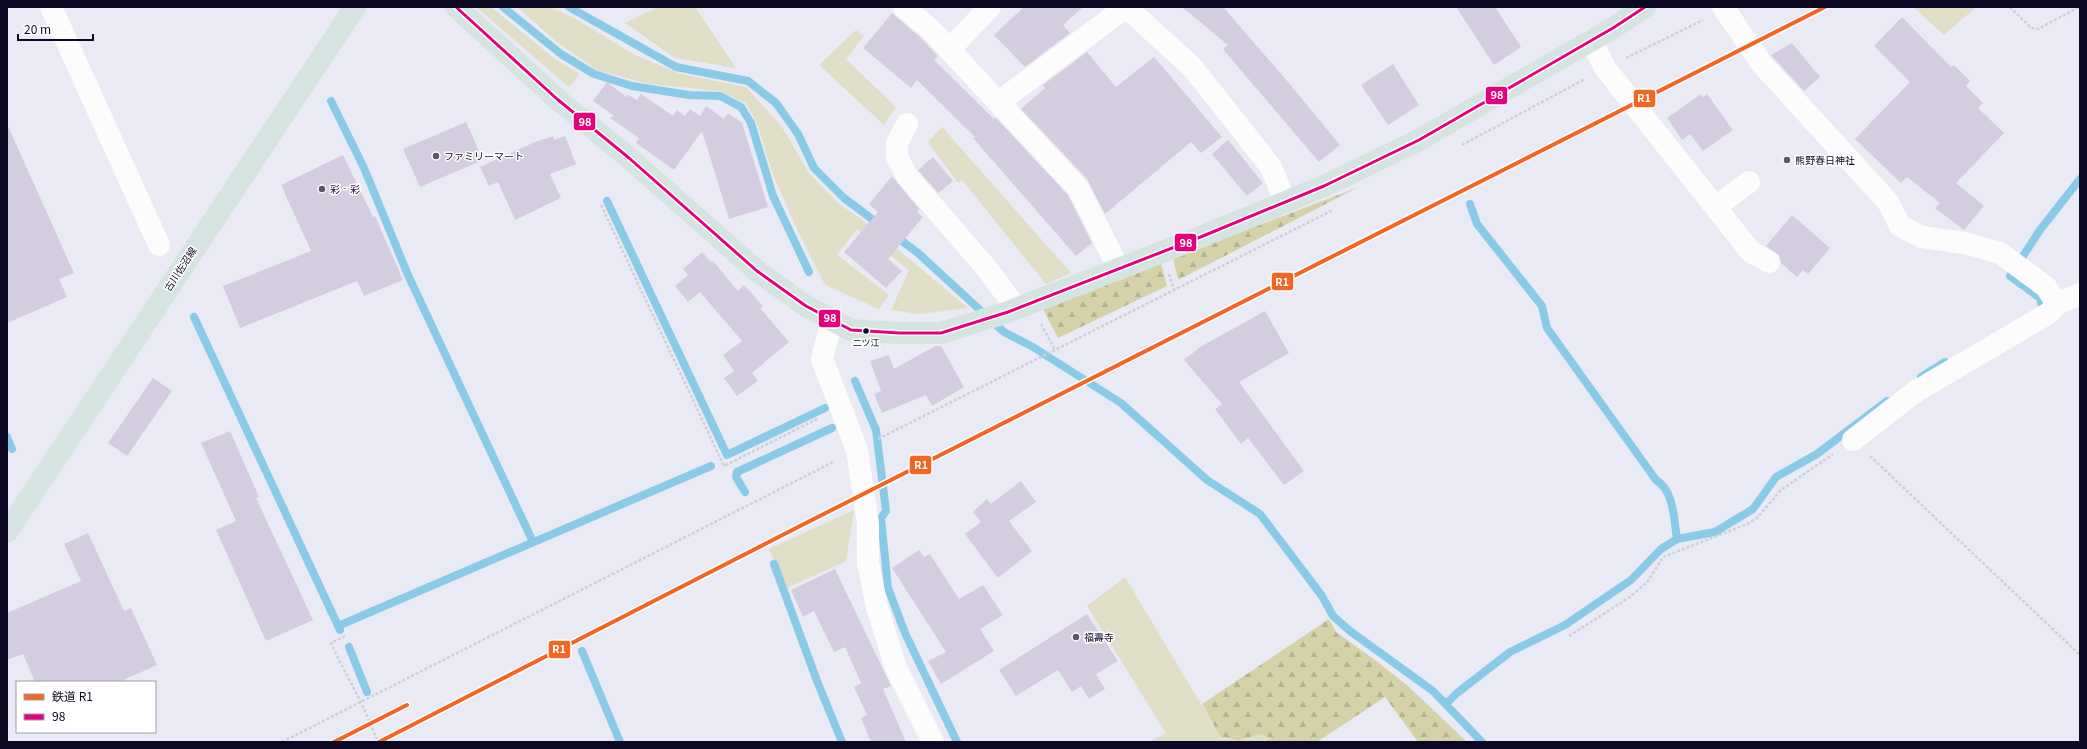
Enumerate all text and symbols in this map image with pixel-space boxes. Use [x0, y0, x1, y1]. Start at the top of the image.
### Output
scale bar [18, 16, 93, 42]
text: 20 m [24, 20, 51, 37]
line badge: 98 [1485, 86, 1508, 105]
text: 98 [1491, 86, 1503, 102]
line badge: R1 [1633, 89, 1656, 108]
text: R1 [1637, 89, 1651, 105]
line badge: 98 [573, 112, 596, 131]
text: 98 [579, 113, 591, 129]
place label: ファミリーマート [444, 148, 524, 163]
marker: ファミリーマート [431, 151, 441, 161]
place label: 熊野春日神社 [1795, 152, 1855, 167]
marker: 熊野春日神社 [1782, 155, 1792, 165]
place label: 彩‐彩 [330, 181, 360, 196]
marker: 彩‐彩 [317, 184, 327, 194]
line badge: 98 [1174, 233, 1197, 252]
text: 98 [1180, 234, 1192, 250]
street label: 古川佐沼線 [160, 244, 199, 294]
line badge: R1 [1271, 272, 1294, 291]
text: R1 [1275, 273, 1289, 289]
line badge: 98 [818, 309, 841, 328]
text: 98 [824, 309, 836, 325]
marker: 二ツ江 [861, 326, 871, 336]
place label: 二ツ江 [852, 336, 880, 349]
line badge: R1 [909, 455, 932, 475]
text: R1 [914, 456, 928, 472]
place label: 福壽寺 [1084, 629, 1114, 644]
marker: 福壽寺 [1071, 632, 1081, 642]
line badge: R1 [548, 640, 571, 659]
text: R1 [552, 640, 566, 656]
legend [16, 681, 156, 733]
text: 鉄道 R1 [52, 687, 93, 704]
text: 98 [52, 707, 66, 724]

